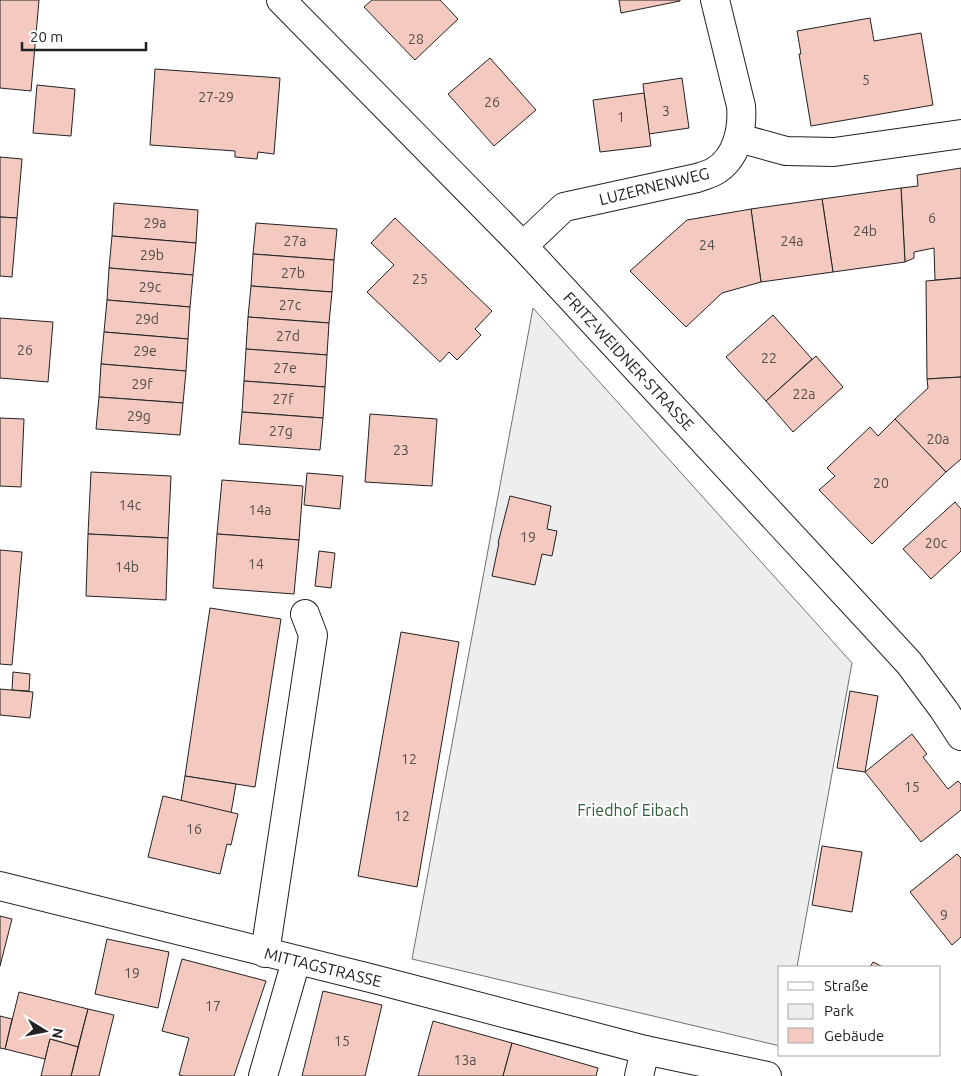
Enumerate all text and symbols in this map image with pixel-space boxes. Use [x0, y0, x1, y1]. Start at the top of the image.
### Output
scale bar [22, 20, 146, 52]
text: 20 m [30, 28, 63, 45]
house number: 28 [408, 31, 424, 47]
house number: 5 [862, 72, 870, 88]
house number: 27-29 [198, 89, 234, 105]
house number: 26 [484, 94, 500, 110]
house number: 3 [662, 103, 670, 119]
house number: 1 [617, 109, 625, 125]
street label: LUZERNENWEG [597, 164, 711, 208]
house number: 6 [928, 210, 936, 226]
house number: 29a [144, 215, 167, 231]
house number: 24b [853, 223, 877, 239]
house number: 27a [284, 233, 307, 249]
house number: 24a [781, 233, 804, 249]
house number: 24 [699, 237, 715, 253]
house number: 29b [140, 247, 164, 263]
house number: 27b [281, 265, 305, 281]
house number: 25 [412, 271, 428, 287]
house number: 29c [139, 279, 162, 295]
street label: FRITZ-WEIDNER-STRASSE [560, 288, 698, 434]
house number: 27c [279, 297, 302, 313]
house number: 29d [135, 311, 159, 327]
house number: 27d [276, 328, 300, 344]
house number: 26 [17, 342, 33, 358]
house number: 29e [133, 343, 157, 359]
house number: 22 [761, 350, 777, 366]
house number: 27e [273, 360, 297, 376]
house number: 29f [131, 376, 153, 392]
house number: 22a [793, 386, 816, 402]
house number: 27f [272, 391, 294, 407]
house number: 29g [127, 408, 151, 424]
house number: 27g [269, 423, 293, 439]
house number: 20a [927, 431, 950, 447]
house number: 23 [393, 442, 409, 458]
house number: 20 [873, 475, 889, 491]
house number: 14c [119, 497, 142, 513]
house number: 14a [249, 502, 272, 518]
house number: 19 [520, 529, 536, 545]
house number: 20c [925, 535, 948, 551]
house number: 14 [248, 556, 264, 572]
house number: 14b [115, 559, 139, 575]
house number: 12 [401, 751, 417, 767]
house number: 15 [904, 779, 920, 795]
park label: Friedhof Eibach [577, 801, 689, 819]
house number: 12 [394, 808, 410, 824]
house number: 16 [186, 821, 202, 837]
house number: 9 [940, 907, 948, 923]
street label: MITTAGSTRASSE [262, 944, 384, 990]
house number: 19 [124, 965, 140, 981]
legend [778, 966, 941, 1056]
text: Straße [824, 977, 868, 994]
house number: 17 [205, 998, 221, 1014]
text: Park [824, 1002, 854, 1019]
north arrow [20, 1006, 70, 1056]
text: N [49, 1027, 67, 1040]
text: Gebäude [824, 1027, 884, 1044]
house number: 15 [334, 1033, 350, 1049]
house number: 13a [454, 1052, 477, 1068]

